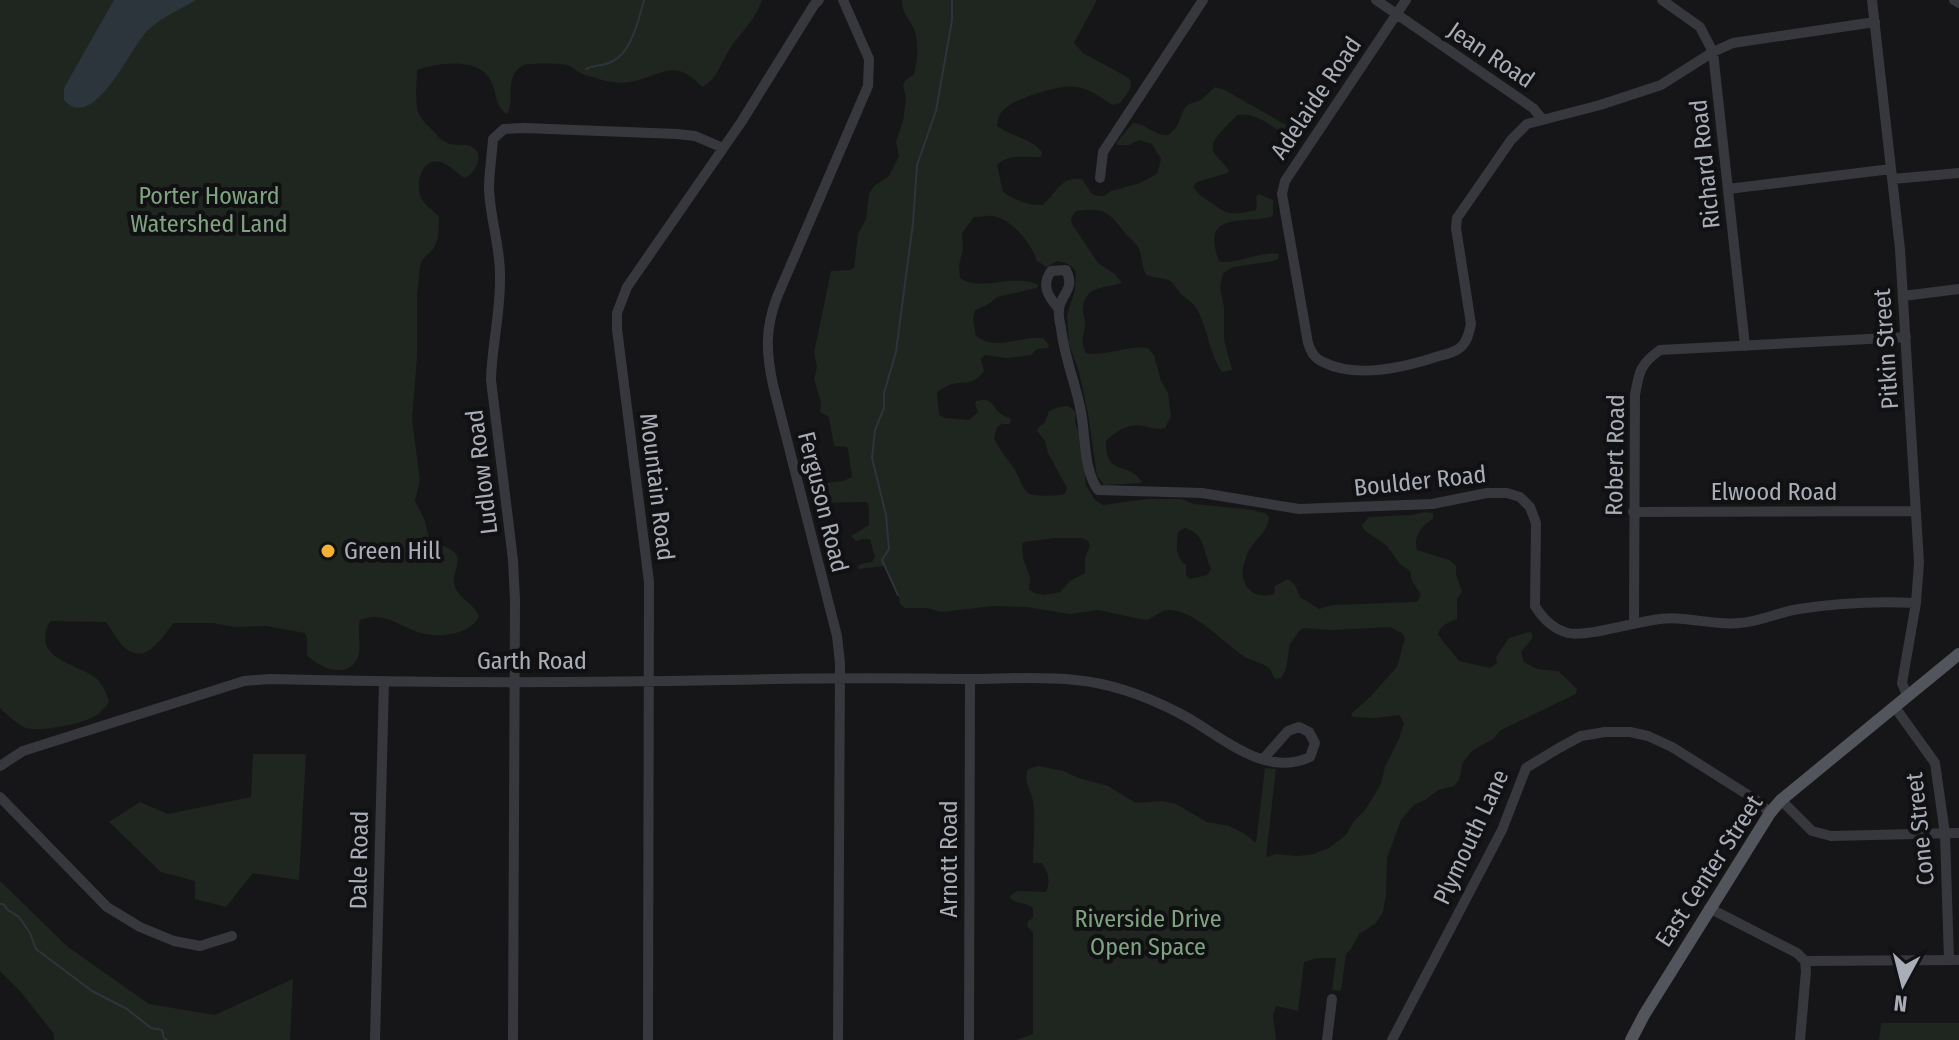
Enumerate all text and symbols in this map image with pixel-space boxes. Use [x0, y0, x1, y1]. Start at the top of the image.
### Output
street label: Jean Road [1443, 16, 1539, 94]
street label: Adelaide Road [1265, 32, 1367, 164]
street label: Richard Road [1684, 98, 1726, 230]
park label: Porter Howard Watershed Land [130, 182, 288, 238]
street label: Pitkin Street [1868, 288, 1904, 410]
street label: Robert Road [1600, 394, 1630, 516]
street label: Ludlow Road [460, 408, 504, 536]
street label: Mountain Road [634, 412, 680, 562]
street label: Ferguson Road [792, 429, 854, 575]
street label: Boulder Road [1352, 460, 1488, 502]
street label: Elwood Road [1711, 478, 1837, 506]
place label: Green Hill [344, 537, 441, 565]
marker: Green Hill [319, 542, 337, 560]
street label: Garth Road [477, 647, 587, 675]
street label: Plymouth Lane [1428, 765, 1514, 909]
street label: Cone Street [1900, 771, 1940, 887]
street label: East Center Street [1650, 790, 1768, 952]
street label: Arnott Road [935, 800, 963, 918]
street label: Dale Road [344, 810, 374, 910]
park label: Riverside Drive Open Space [1074, 905, 1222, 961]
north arrow [1863, 944, 1943, 1024]
text: N [1892, 989, 1909, 1018]

